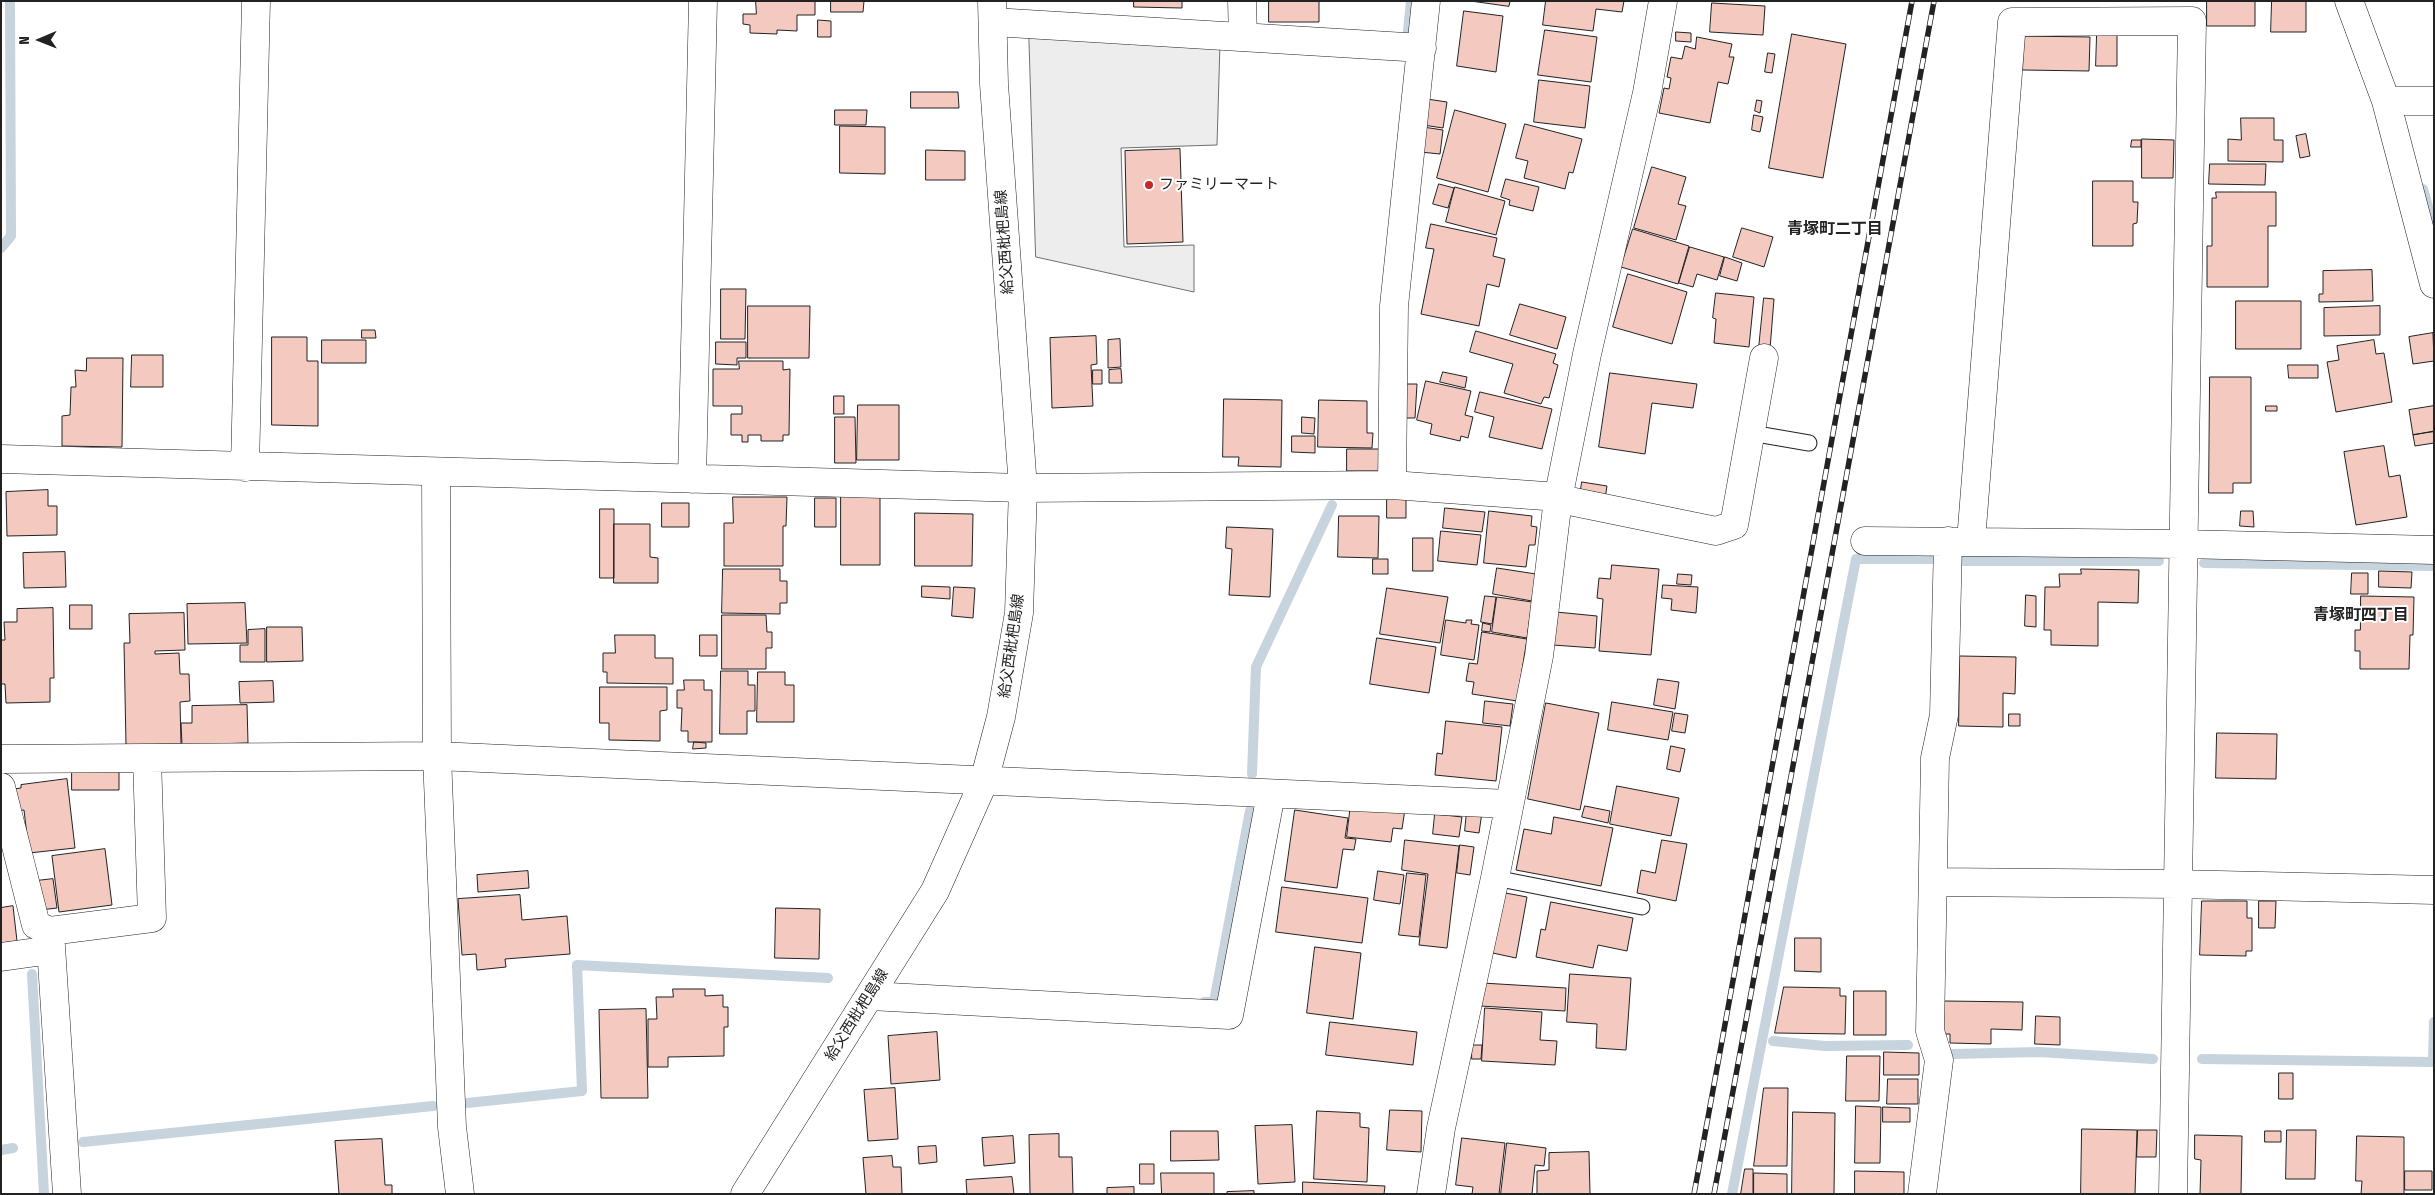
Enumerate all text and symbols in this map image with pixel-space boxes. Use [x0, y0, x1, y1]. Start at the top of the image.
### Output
north arrow [15, 15, 65, 65]
text: N [16, 36, 33, 45]
place label: ファミリーマート [1159, 176, 1279, 194]
marker: ファミリーマート [1143, 179, 1155, 191]
street label: 給父西枇杷島線 [992, 189, 1018, 295]
district label: 青塚町二丁目 [1787, 220, 1883, 240]
street label: 給父西枇杷島線 [996, 593, 1028, 699]
district label: 青塚町四丁目 [2313, 606, 2409, 626]
street label: 給父西枇杷島線 [822, 966, 892, 1064]

